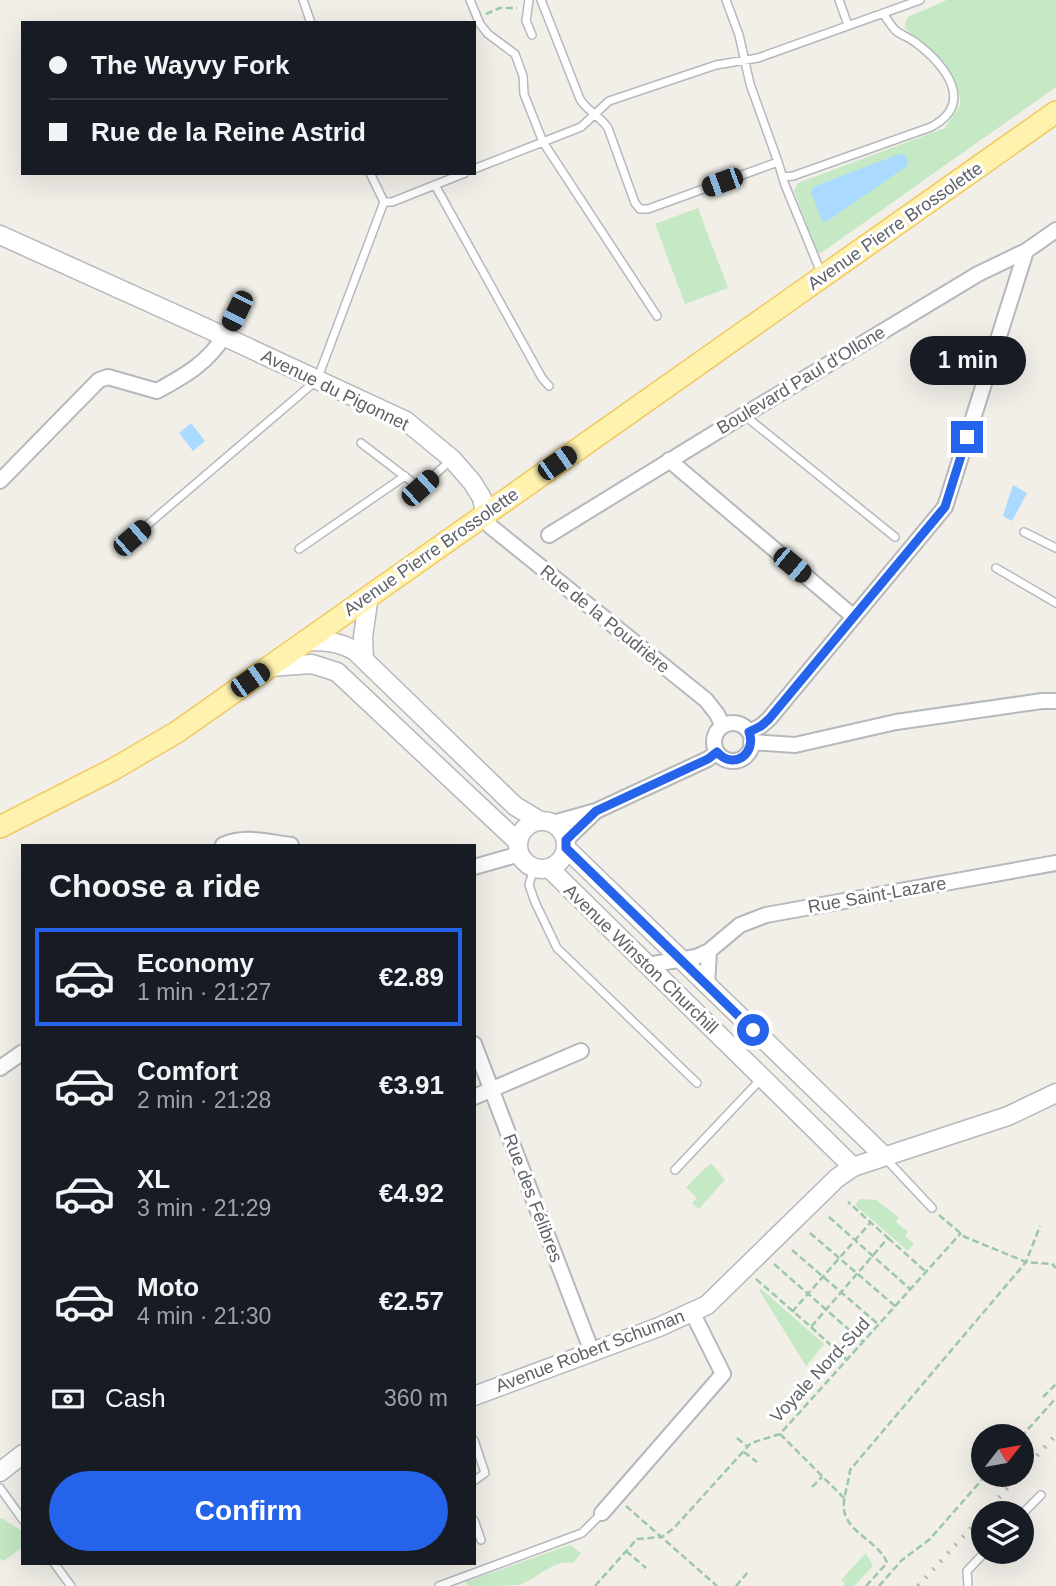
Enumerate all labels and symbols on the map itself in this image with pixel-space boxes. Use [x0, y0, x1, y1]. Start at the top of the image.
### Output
street label: Avenue Pierre Brossolette [804, 158, 986, 294]
car [699, 165, 746, 199]
car [219, 288, 256, 334]
street label: Boulevard Paul d'Ollone [713, 322, 889, 438]
callout: 1 min [909, 336, 1025, 384]
street label: Avenue du Pigonnet [258, 346, 412, 434]
route end [951, 421, 983, 453]
car [534, 442, 581, 484]
car [398, 466, 443, 510]
street label: Avenue Pierre Brossolette [340, 484, 522, 620]
car [110, 516, 155, 560]
car [770, 543, 815, 587]
street label: Rue de la Poudrière [536, 561, 674, 677]
car [227, 659, 274, 701]
street label: Rue Saint-Lazare [806, 873, 948, 917]
street label: Avenue Winston Churchill [560, 880, 722, 1038]
route start [737, 1014, 769, 1046]
street label: Rue des Félibres [499, 1131, 567, 1265]
street label: Avenue Robert Schuman [493, 1306, 687, 1396]
street label: Voyale Nord-Sud [766, 1313, 874, 1427]
north arrow [971, 1424, 1034, 1488]

